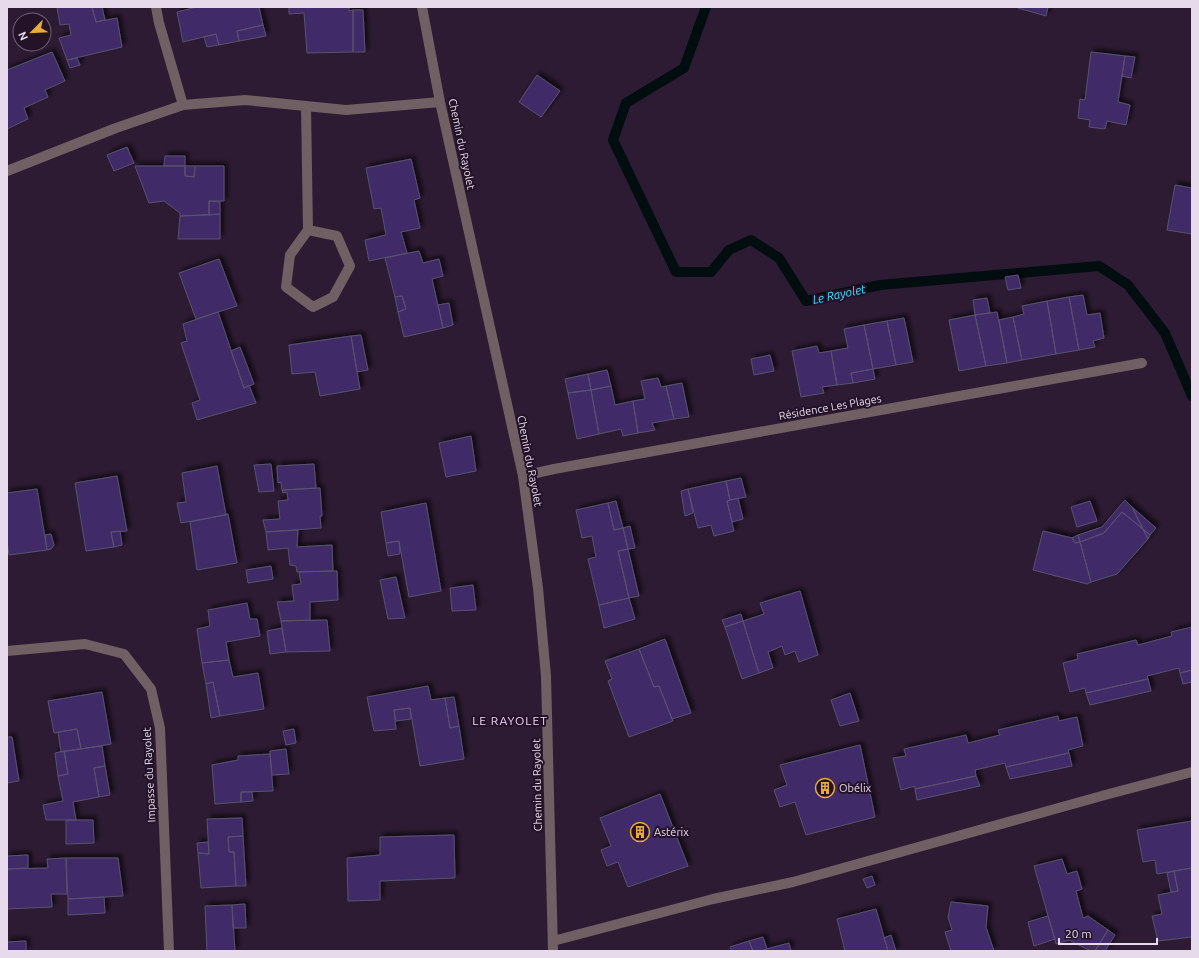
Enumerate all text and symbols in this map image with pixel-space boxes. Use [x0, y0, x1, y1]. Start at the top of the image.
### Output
north arrow [12, 12, 52, 52]
text: N [16, 30, 30, 42]
street label: Chemin du Rayolet [446, 97, 478, 191]
water label: Le Rayolet [811, 282, 867, 306]
street label: Résidence Les Plages [778, 392, 883, 422]
street label: Chemin du Rayolet [515, 414, 545, 508]
district label: LE RAYOLET [472, 714, 548, 727]
street label: Impasse du Rayolet [140, 726, 157, 823]
street label: Chemin du Rayolet [530, 738, 544, 831]
building icon: Obélix [814, 777, 836, 799]
place label: Obélix [839, 782, 872, 794]
building icon: Astérix [629, 821, 651, 843]
place label: Astérix [654, 826, 689, 838]
scale bar [1059, 920, 1157, 946]
text: 20 m [1065, 927, 1092, 940]

